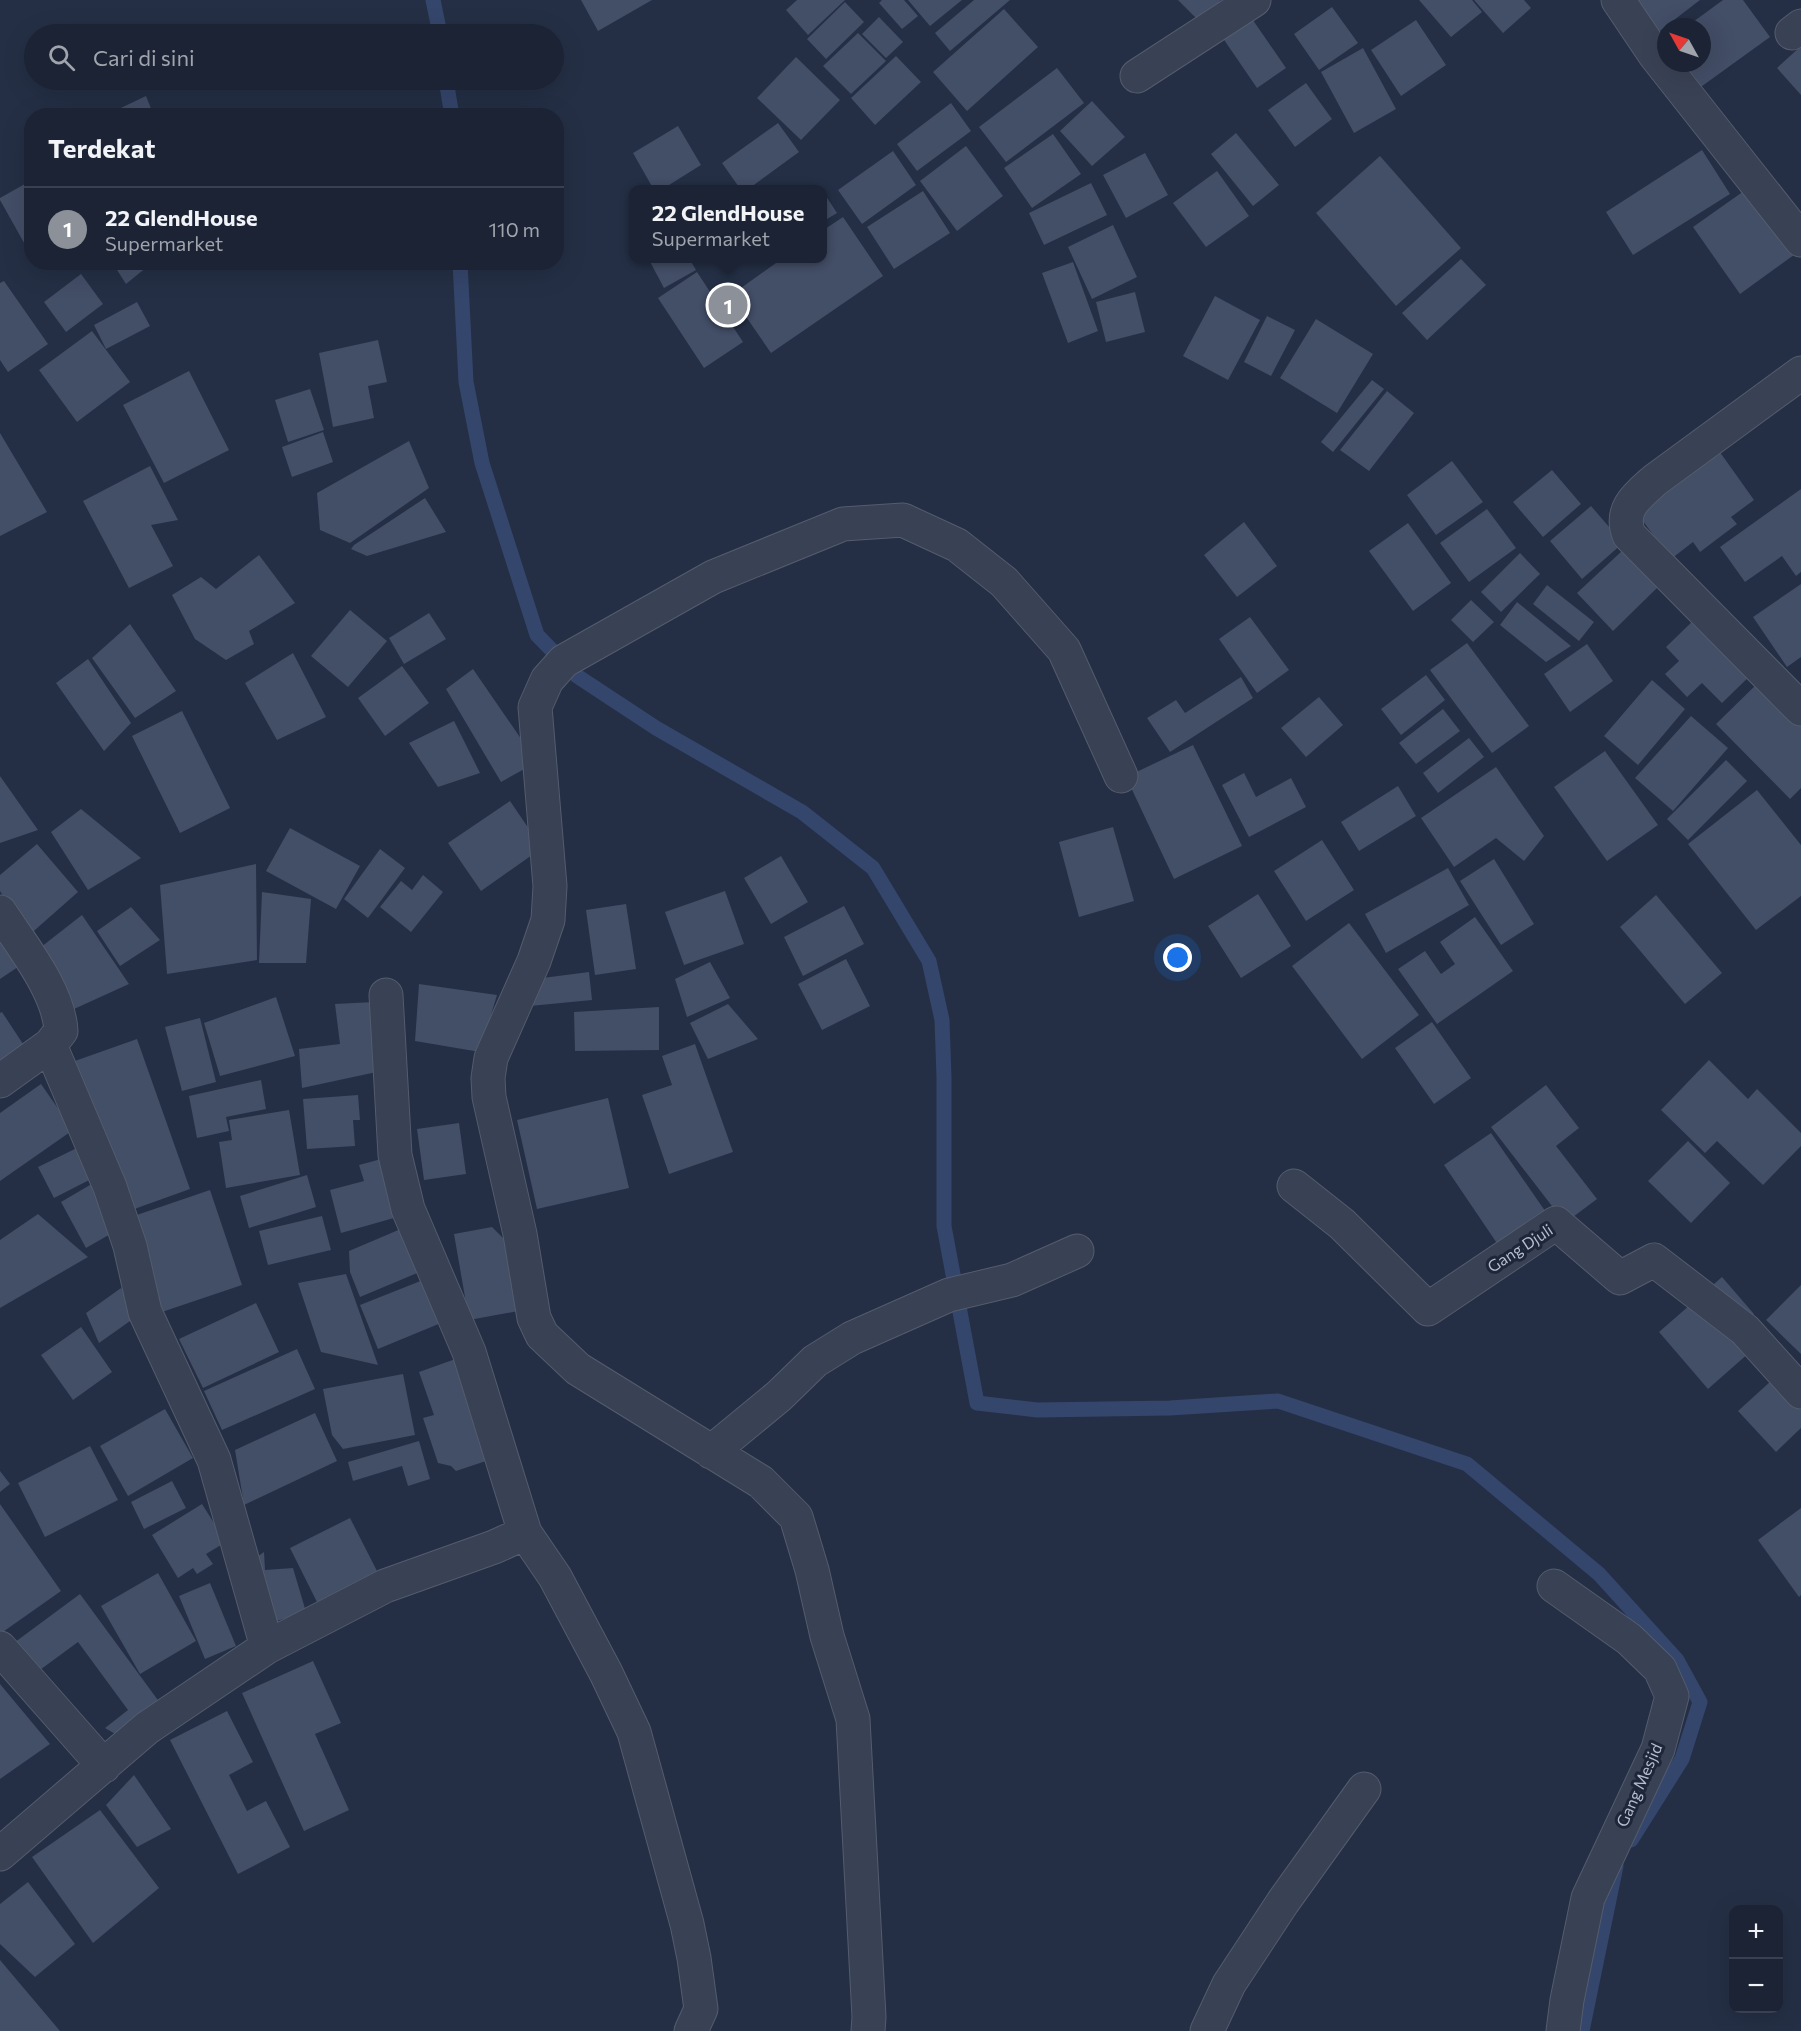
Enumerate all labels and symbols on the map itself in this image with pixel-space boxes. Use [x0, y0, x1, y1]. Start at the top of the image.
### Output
north arrow [1657, 18, 1711, 72]
pin: 1 [708, 282, 748, 328]
your location [1163, 943, 1192, 972]
street label: Gang Djuli [1484, 1219, 1556, 1276]
street label: Gang Mesjid [1612, 1740, 1665, 1830]

